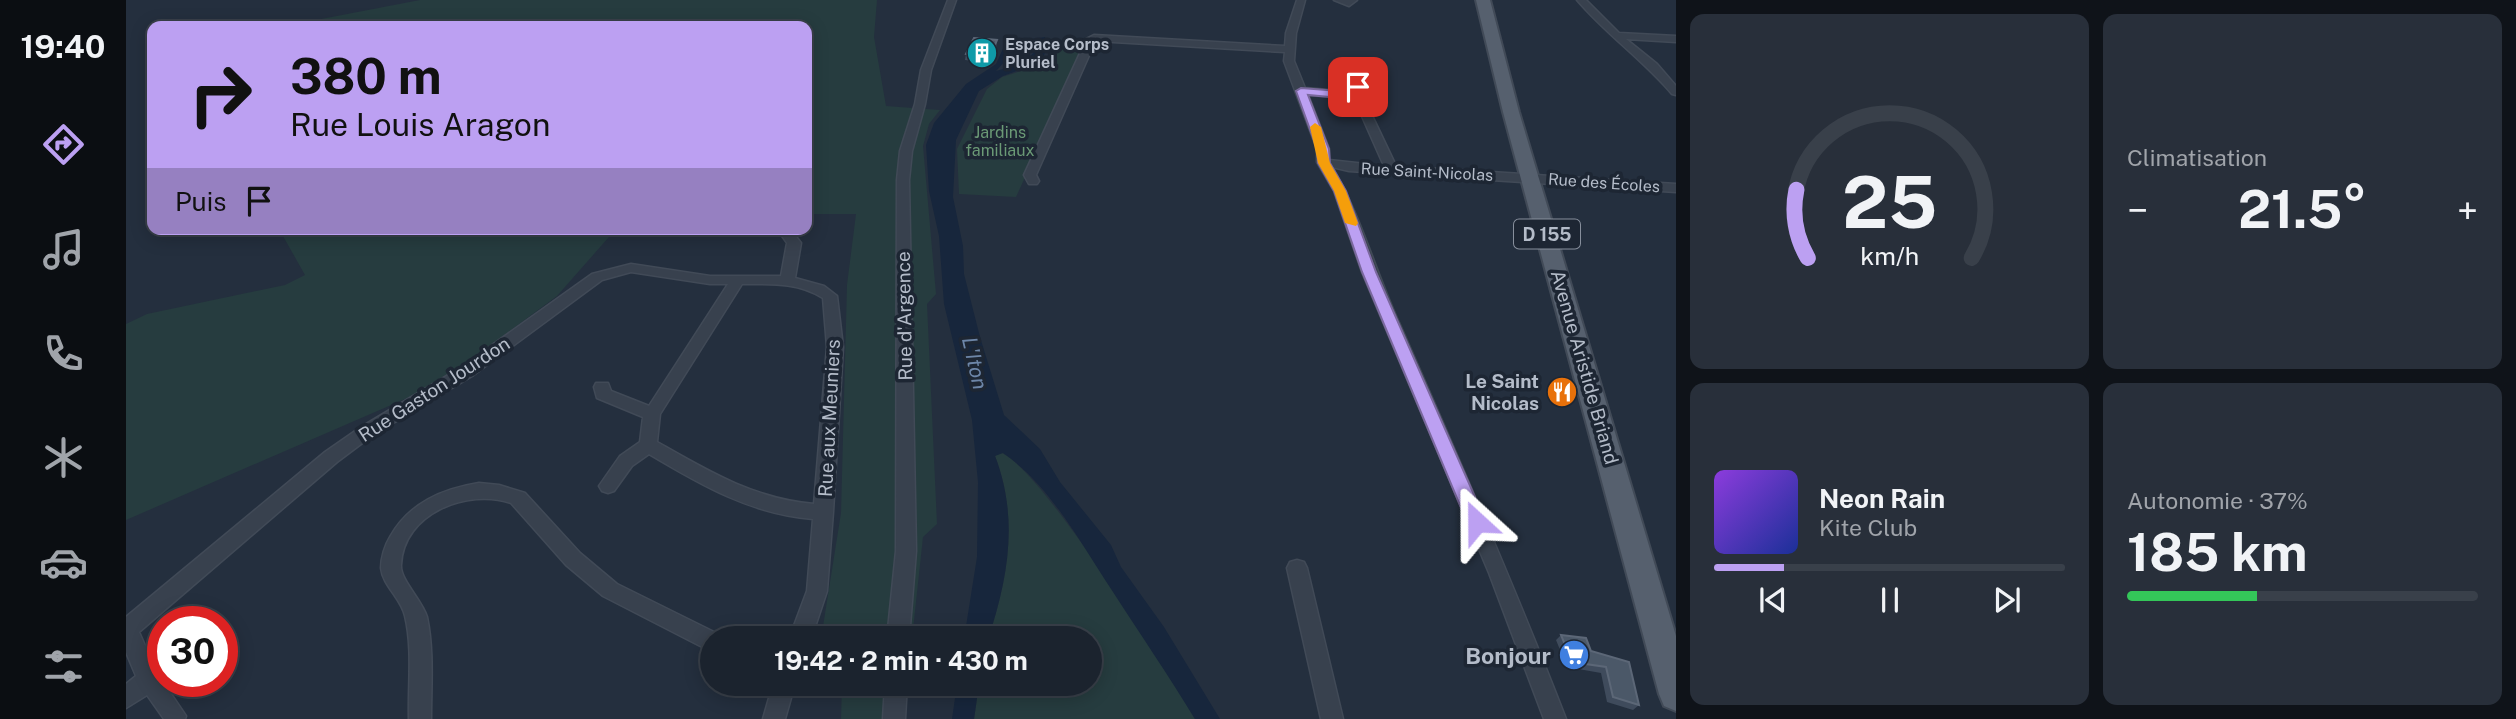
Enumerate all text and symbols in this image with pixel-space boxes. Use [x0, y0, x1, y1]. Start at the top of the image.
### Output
text: 19:40 [21, 28, 105, 65]
place label: Espace Corps Pluriel [1005, 35, 1109, 72]
building icon: Espace Corps Pluriel [965, 36, 999, 70]
text: 380 m [290, 47, 442, 105]
icon: right [175, 49, 266, 140]
pin [1328, 57, 1388, 117]
icon: arrive [1339, 68, 1377, 106]
text: Rue Louis Aragon [290, 106, 550, 143]
icon: directions [39, 120, 88, 169]
park label: Jardins familiaux [965, 123, 1035, 160]
text: Climatisation [2127, 144, 2267, 171]
street label: Rue Saint-Nicolas [1360, 159, 1494, 185]
text: 25 [1842, 159, 1937, 244]
street label: Rue des Écoles [1547, 169, 1661, 196]
text: 21.5° [2238, 179, 2367, 240]
icon: arrive [240, 182, 278, 220]
text: Puis [175, 186, 226, 217]
text: − [2127, 188, 2148, 233]
text: + [2457, 188, 2478, 233]
road number: D 155 [1514, 220, 1580, 248]
icon: music [39, 225, 88, 274]
text: km/h [1860, 240, 1919, 270]
street label: Rue d'Argence [892, 251, 916, 381]
street label: Avenue Aristide Briand [1547, 267, 1623, 467]
icon: phone [39, 329, 88, 378]
street label: Rue Gaston Jourdon [354, 332, 514, 446]
water label: L'Iton [957, 334, 993, 392]
street label: Rue aux Meuniers [814, 339, 844, 497]
place label: Le Saint Nicolas [1465, 370, 1539, 414]
restaurant icon: Le Saint Nicolas [1545, 375, 1579, 409]
icon: climate [39, 433, 88, 482]
text: Neon Rain [1819, 483, 1945, 514]
position arrow [1440, 485, 1514, 559]
text: Autonomie · 37% [2127, 487, 2308, 514]
text: Kite Club [1819, 514, 1917, 541]
text: 185 km [2127, 522, 2308, 583]
icon: car [39, 538, 88, 587]
icon: previous [1754, 581, 1792, 619]
icon: pause [1871, 581, 1909, 619]
icon: next [1988, 581, 2026, 619]
speed limit sign: 30 [147, 606, 238, 697]
supermarket icon: Bonjour [1557, 638, 1591, 672]
icon: filters [39, 642, 88, 691]
place label: Bonjour [1465, 642, 1551, 669]
text: 19:42 · 2 min · 430 m [774, 645, 1028, 676]

